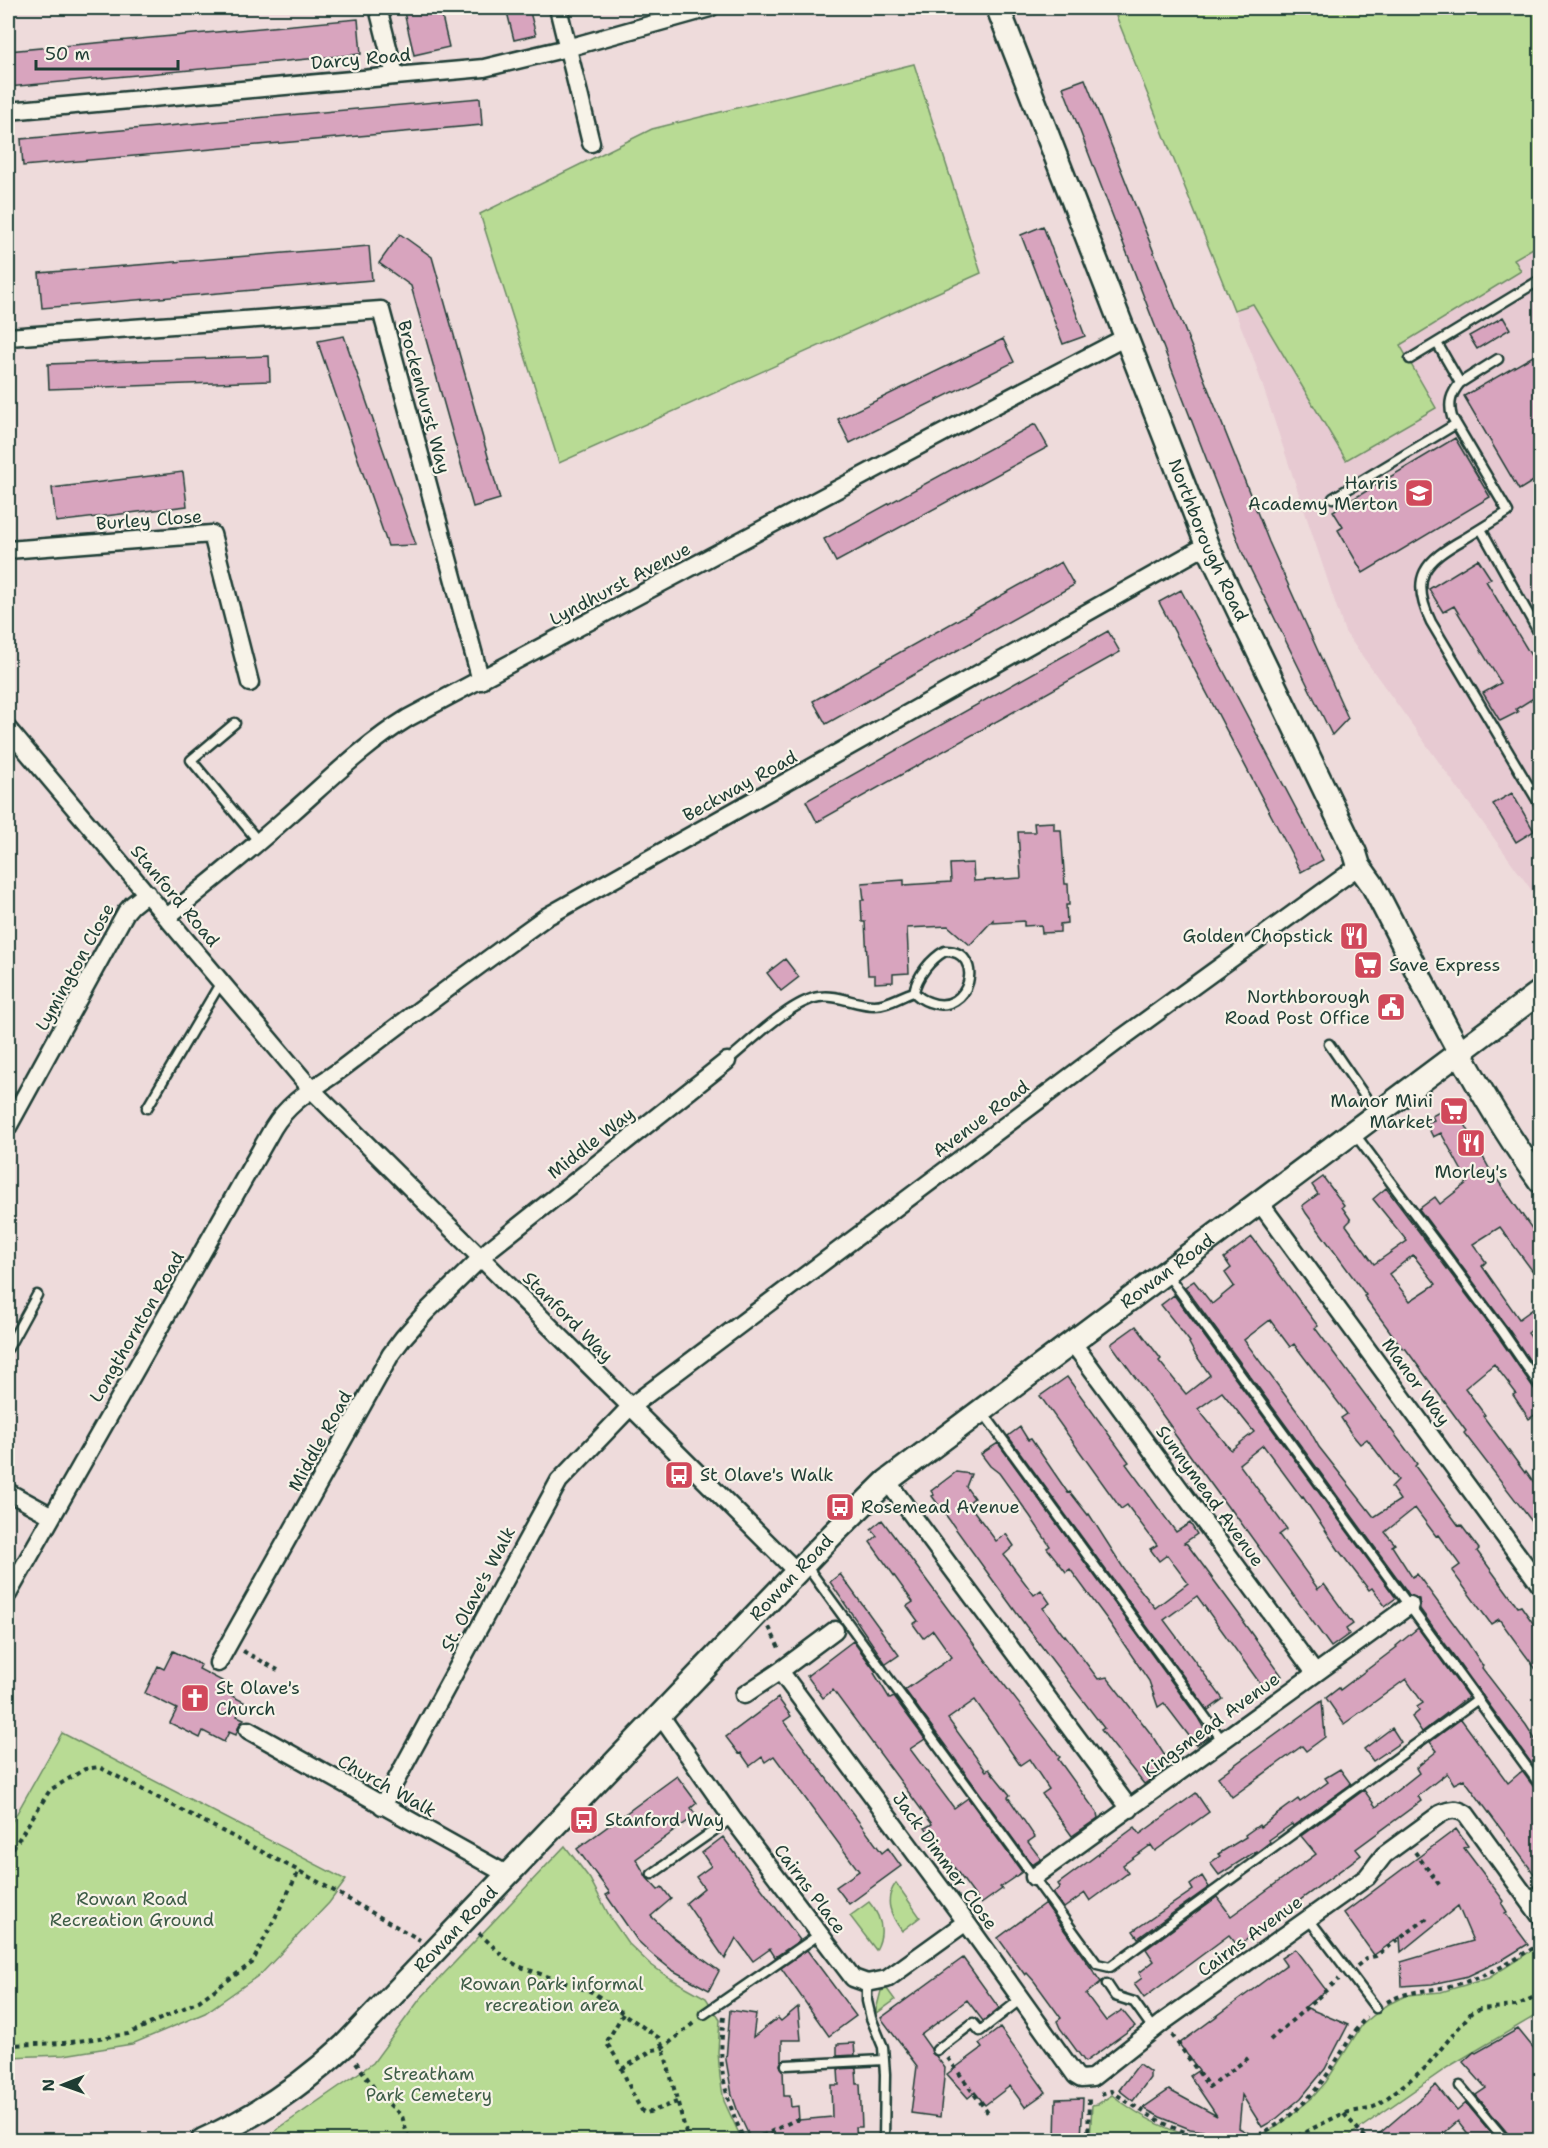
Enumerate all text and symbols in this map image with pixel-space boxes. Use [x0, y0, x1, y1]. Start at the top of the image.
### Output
scale bar [36, 33, 178, 71]
text: 50 m [45, 42, 90, 66]
street label: Darcy Road [310, 43, 412, 75]
street label: Brockenhurst Way [392, 318, 456, 476]
street label: Northborough Road [1163, 455, 1254, 625]
place label: Harris Academy Merton [1248, 471, 1398, 516]
school or university icon: Harris Academy Merton [1403, 477, 1435, 509]
street label: Burley Close [95, 504, 203, 536]
street label: Lyndhurst Avenue [545, 537, 695, 631]
street label: Beckway Road [679, 745, 801, 827]
street label: Stanford Road [125, 840, 225, 952]
street label: Lymington Close [30, 899, 120, 1035]
restaurant icon: Golden Chopstick [1338, 920, 1370, 952]
place label: Golden Chopstick [1182, 924, 1333, 948]
supermarket icon: Save Express [1352, 949, 1384, 981]
place label: Save Express [1389, 953, 1501, 977]
place label: Northborough Road Post Office [1225, 985, 1370, 1030]
public building icon: Northborough Road Post Office [1375, 991, 1407, 1023]
street label: Avenue Road [928, 1075, 1034, 1163]
place label: Manor Mini Market [1330, 1089, 1433, 1134]
supermarket icon: Manor Mini Market [1438, 1095, 1470, 1127]
street label: Middle Way [543, 1101, 639, 1185]
restaurant icon: Morley's [1455, 1127, 1487, 1159]
place label: Morley's [1434, 1160, 1508, 1184]
street label: Rowan Road [1115, 1228, 1219, 1314]
street label: Longthornton Road [84, 1247, 190, 1407]
street label: Stanford Way [517, 1266, 619, 1368]
street label: Manor Way [1376, 1333, 1456, 1431]
street label: Middle Road [282, 1386, 358, 1496]
street label: Sunnymead Avenue [1150, 1420, 1270, 1572]
bus stop icon: St Olave's Walk [663, 1459, 695, 1491]
place label: St Olave's Walk [700, 1463, 834, 1487]
bus stop icon: Rosemead Avenue [824, 1491, 856, 1523]
place label: Rosemead Avenue [861, 1495, 1020, 1519]
street label: St. Olave's Walk [435, 1522, 521, 1656]
street label: Rowan Road [744, 1529, 839, 1626]
street label: Kingsmead Avenue [1138, 1667, 1284, 1783]
place label: St Olave's Church [216, 1676, 300, 1721]
church icon: St Olave's Church [179, 1682, 211, 1714]
street label: Church Walk [333, 1749, 441, 1823]
street label: Jack Dimmer Close [887, 1787, 1003, 1935]
bus stop icon: Stanford Way [568, 1804, 600, 1836]
place label: Stanford Way [605, 1808, 724, 1832]
street label: Cairns Place [768, 1839, 852, 1939]
street label: Rowan Road [409, 1880, 503, 1978]
park label: Rowan Road Recreation Ground [50, 1887, 214, 1932]
street label: Cairns Avenue [1193, 1890, 1307, 1982]
park label: Rowan Park informal recreation area [460, 1972, 644, 2017]
north arrow [33, 2055, 93, 2115]
park label: Streatham Park Cemetery [366, 2062, 492, 2107]
text: N [38, 2079, 59, 2092]

